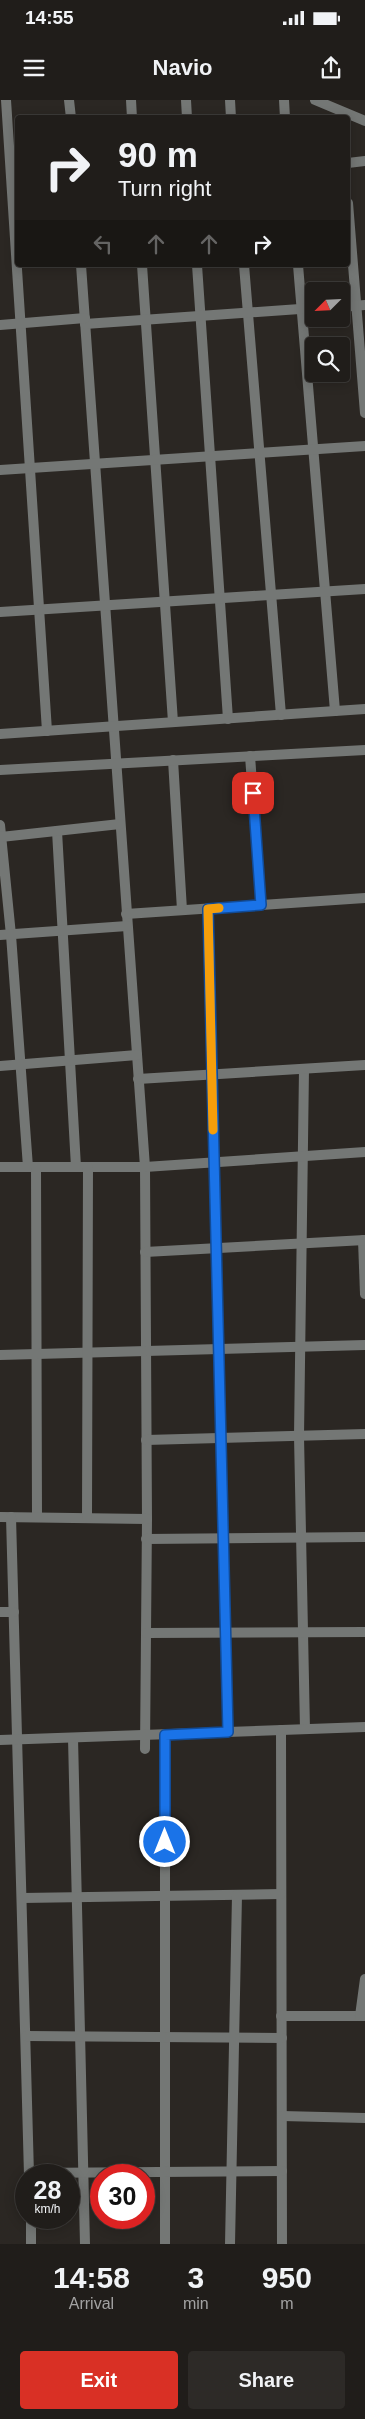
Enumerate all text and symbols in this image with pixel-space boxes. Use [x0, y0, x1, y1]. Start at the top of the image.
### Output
text: 14:55 [25, 7, 74, 28]
icon: menu [20, 54, 48, 82]
icon: share [317, 54, 345, 82]
text: Navio [153, 55, 212, 80]
icon: right [35, 135, 100, 200]
text: 90 m [118, 135, 198, 174]
text: Turn right [118, 176, 211, 201]
icon: left [89, 230, 117, 258]
icon: ahead [142, 230, 170, 258]
icon: ahead [195, 230, 223, 258]
icon: right [248, 230, 276, 258]
north arrow [305, 282, 350, 328]
map controls [305, 282, 350, 382]
button: search [305, 337, 350, 382]
pin [232, 772, 274, 814]
icon: arrive [239, 779, 267, 807]
position arrow [138, 1815, 190, 1867]
speed limit sign: 30 [90, 2164, 155, 2229]
text: 28 [34, 2176, 61, 2204]
text: km/h [34, 2202, 61, 2216]
text: 14:58 [53, 2261, 130, 2294]
text: 3 [187, 2261, 204, 2294]
text: 950 [262, 2261, 312, 2294]
text: Arrival [69, 2295, 114, 2312]
text: min [183, 2295, 209, 2312]
text: m [280, 2295, 293, 2312]
button: Exit [20, 2351, 178, 2409]
button: Share [188, 2351, 345, 2409]

